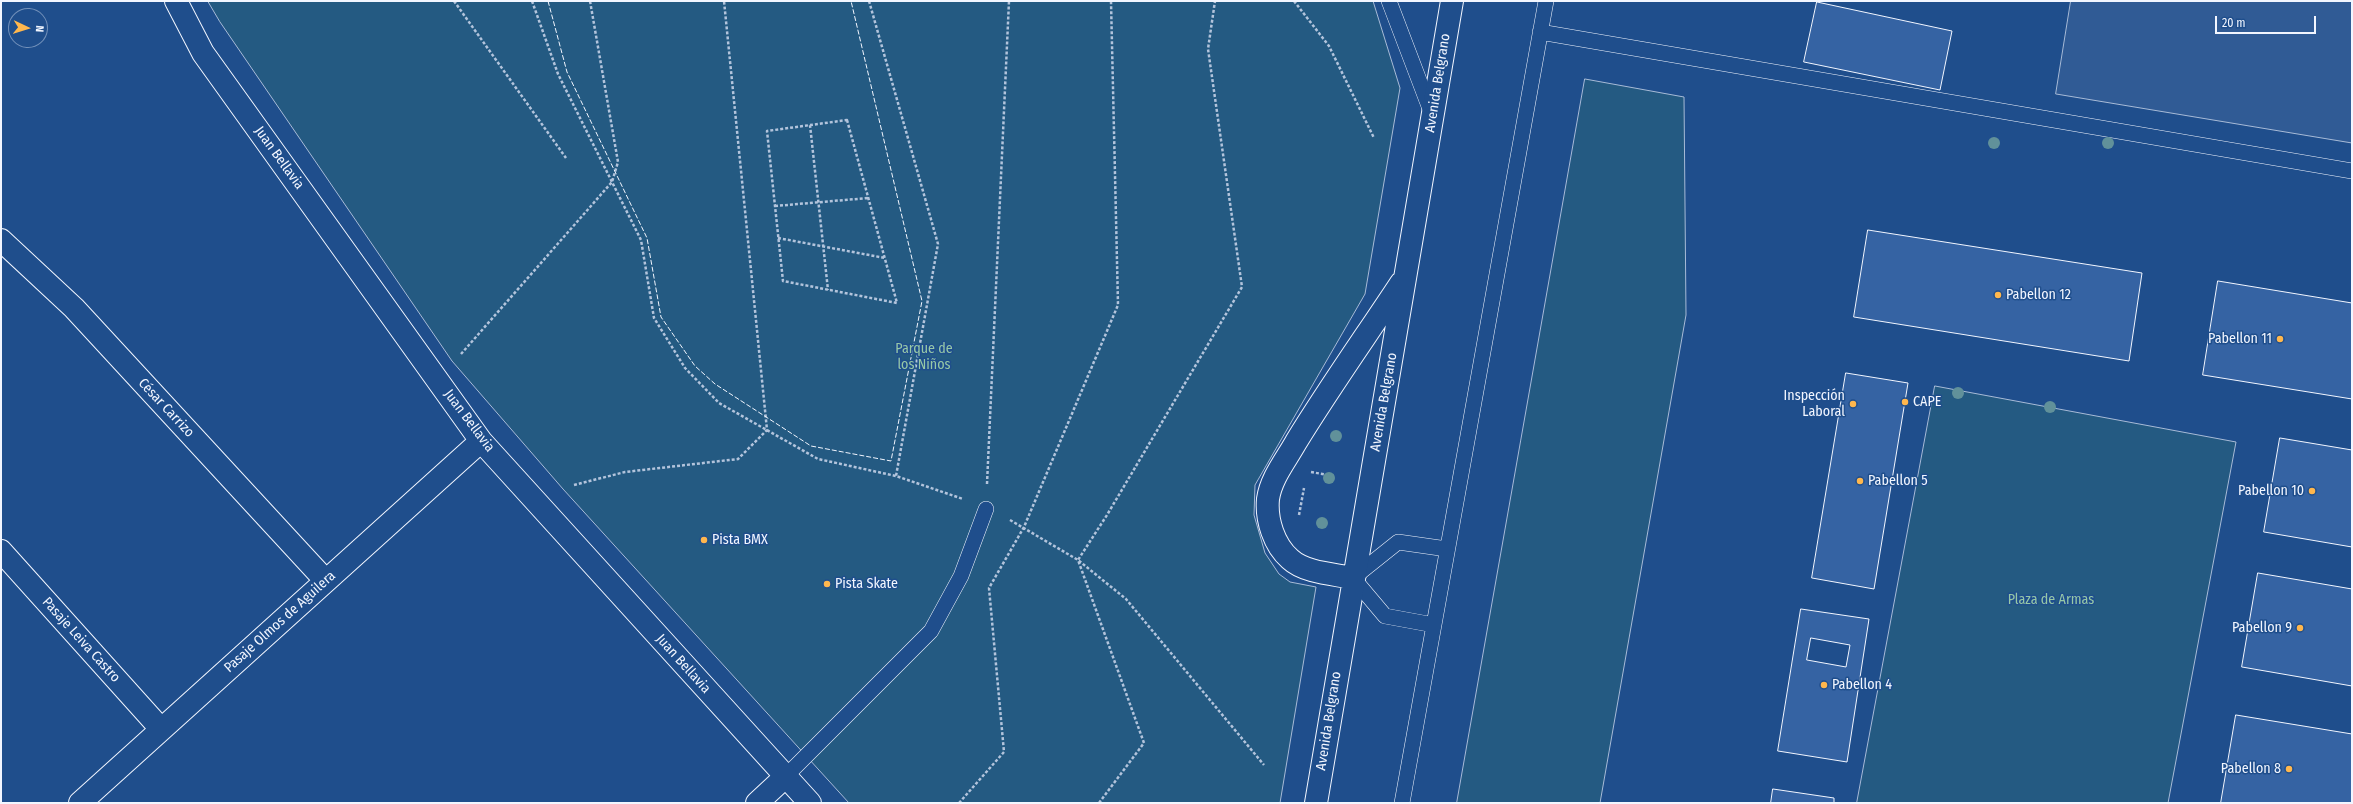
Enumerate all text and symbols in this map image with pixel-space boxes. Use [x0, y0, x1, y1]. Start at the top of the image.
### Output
north arrow [8, 8, 48, 48]
scale bar [2217, 8, 2318, 34]
text: 20 m [2222, 16, 2246, 30]
text: N [33, 25, 46, 33]
street label: Avenida Belgrano [1422, 32, 1454, 134]
street label: Juan Bellavia [251, 123, 307, 193]
place label: Pabellon 12 [2006, 287, 2071, 303]
marker: Pabellon 12 [1993, 290, 2003, 300]
place label: Pabellon 11 [2208, 331, 2272, 347]
marker: Pabellon 11 [2275, 334, 2285, 344]
park label: Parque de los Niños [895, 341, 953, 374]
street label: Avenida Belgrano [1367, 351, 1401, 453]
street label: César Carrizo [134, 375, 198, 441]
street label: Juan Bellavia [440, 386, 498, 456]
place label: Inspección Laboral [1784, 388, 1845, 420]
place label: CAPE [1913, 394, 1941, 410]
marker: CAPE [1900, 397, 1910, 407]
marker: Inspección Laboral [1848, 399, 1858, 409]
place label: Pabellon 5 [1868, 473, 1928, 489]
marker: Pabellon 5 [1855, 476, 1865, 486]
place label: Pabellon 10 [2238, 483, 2304, 499]
marker: Pabellon 10 [2307, 486, 2317, 496]
place label: Pista BMX [712, 532, 768, 548]
marker: Pista BMX [699, 535, 709, 545]
street label: Pasaje Olmos de Aguilera [221, 568, 339, 676]
place label: Pista Skate [835, 576, 898, 592]
marker: Pista Skate [822, 579, 832, 589]
park label: Plaza de Armas [2008, 592, 2094, 608]
street label: Pasaje Leiva Castro [39, 594, 123, 686]
place label: Pabellon 9 [2232, 620, 2292, 636]
marker: Pabellon 9 [2295, 623, 2305, 633]
street label: Juan Bellavia [652, 631, 714, 697]
street label: Avenida Belgrano [1313, 670, 1345, 772]
place label: Pabellon 4 [1832, 677, 1892, 693]
marker: Pabellon 4 [1819, 680, 1829, 690]
place label: Pabellon 8 [2221, 761, 2281, 777]
marker: Pabellon 8 [2284, 764, 2294, 774]

